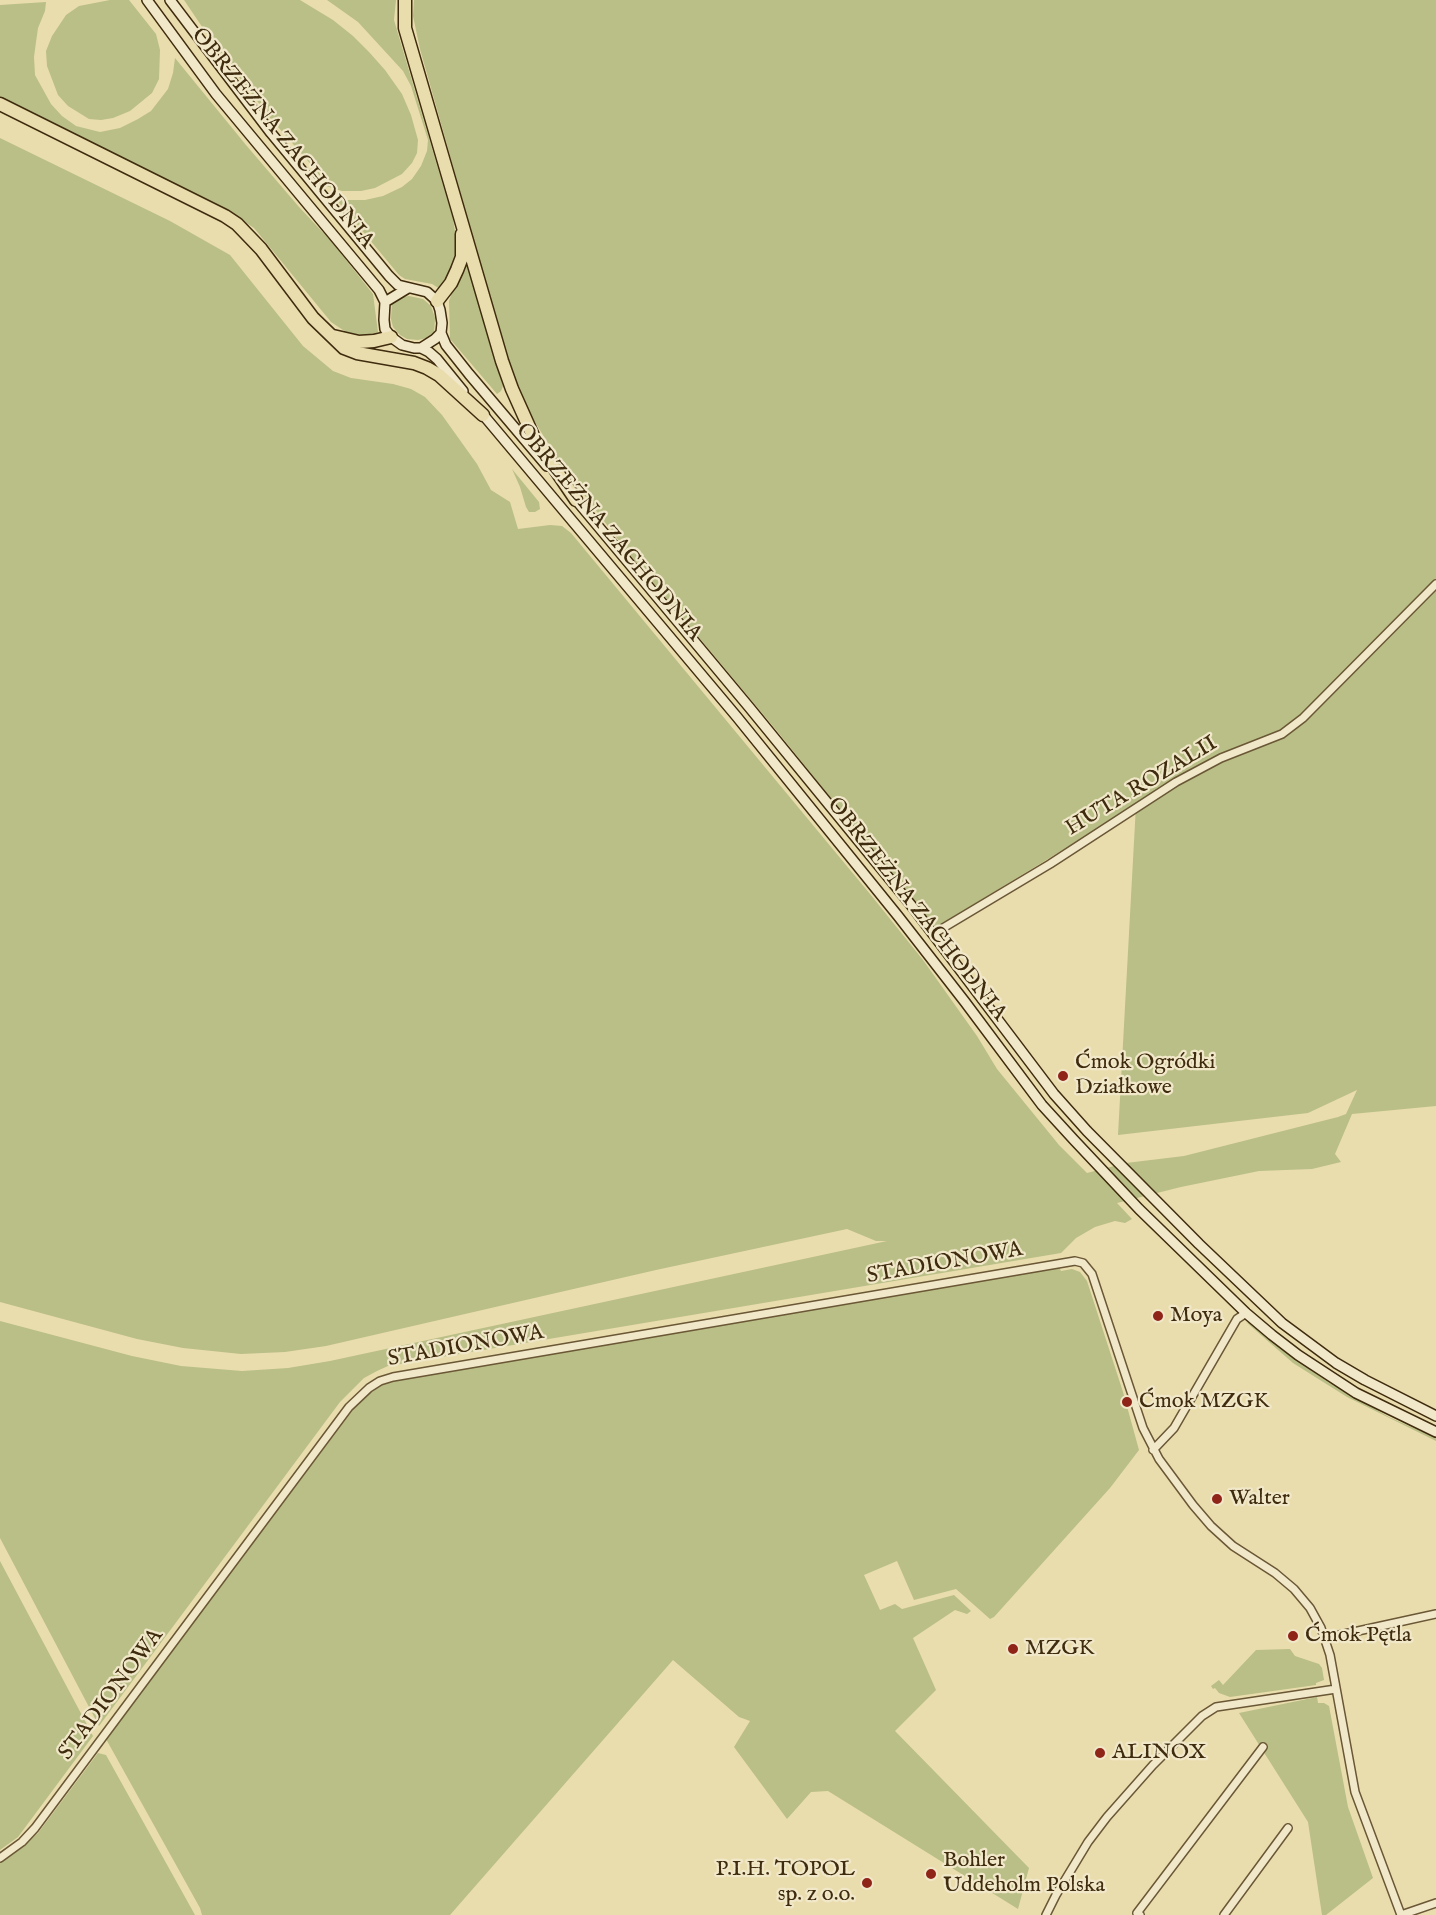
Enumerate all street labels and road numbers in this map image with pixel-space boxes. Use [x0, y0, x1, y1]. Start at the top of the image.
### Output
street label: OBRZEŻNA ZACHODNIA [185, 23, 379, 255]
street label: OBRZEŻNA ZACHODNIA [509, 419, 707, 647]
street label: HUTA ROZALII [1061, 731, 1223, 843]
street label: OBRZEŻNA ZACHODNIA [821, 793, 1011, 1027]
street label: STADIONOWA [865, 1237, 1025, 1291]
street label: STADIONOWA [386, 1320, 546, 1374]
street label: STADIONOWA [54, 1624, 170, 1766]

